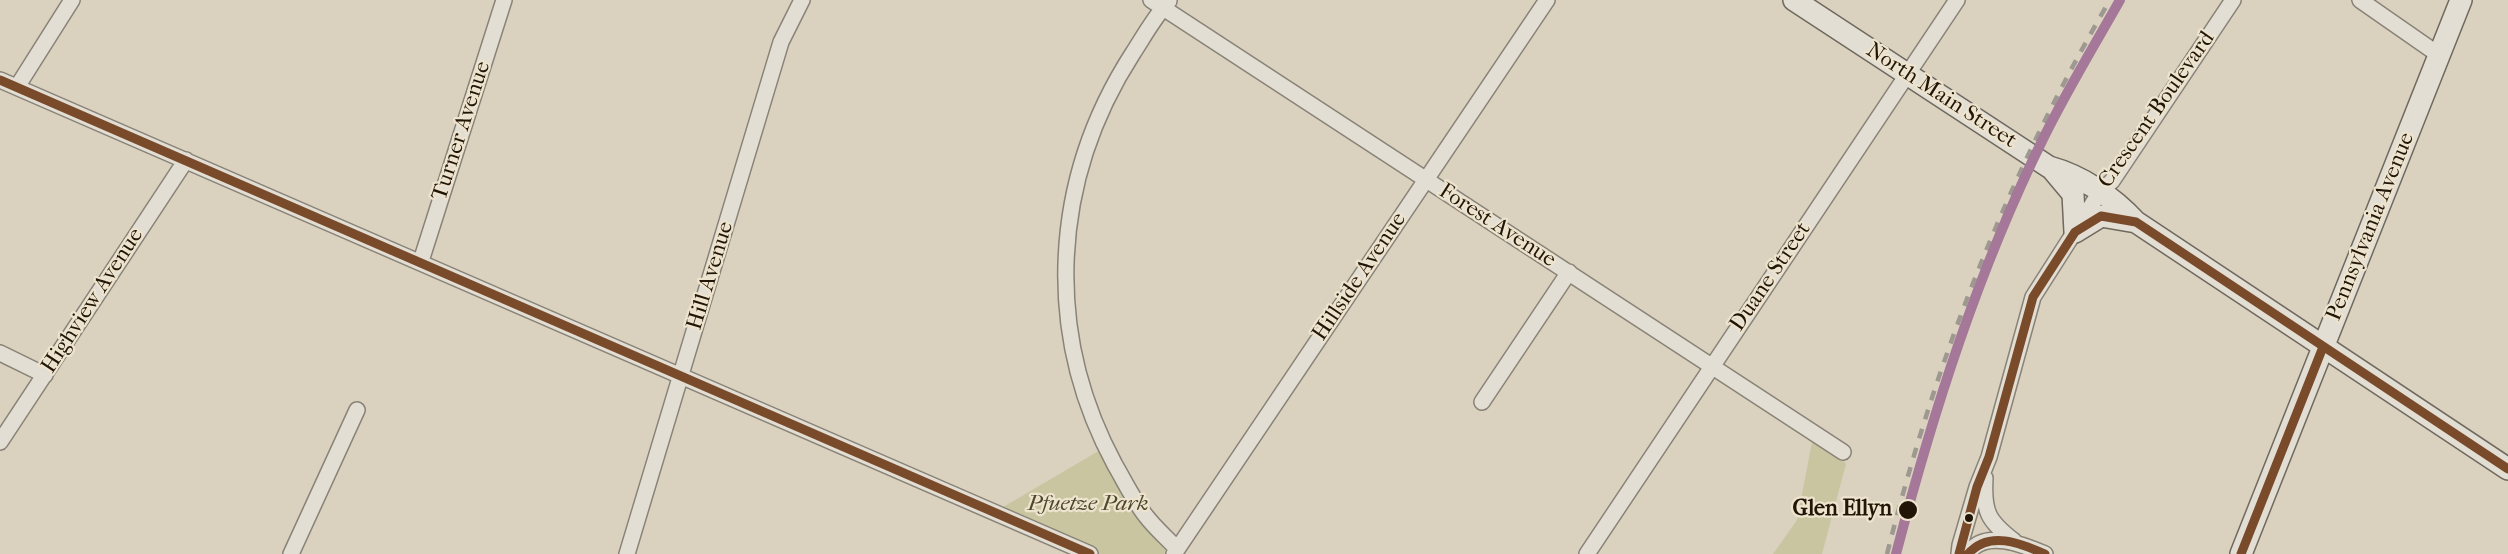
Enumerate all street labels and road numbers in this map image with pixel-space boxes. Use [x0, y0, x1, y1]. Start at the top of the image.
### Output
street label: Crescent Boulevard [2093, 27, 2221, 193]
street label: North Main Street [1861, 38, 2021, 154]
street label: Turner Avenue [427, 58, 497, 204]
street label: Pennsylvania Avenue [2321, 129, 2421, 325]
street label: Forest Avenue [1433, 178, 1561, 274]
street label: Hillside Avenue [1307, 208, 1413, 346]
street label: Duane Street [1725, 217, 1817, 337]
street label: Hill Avenue [682, 219, 740, 333]
street label: Highview Avenue [36, 223, 150, 379]

